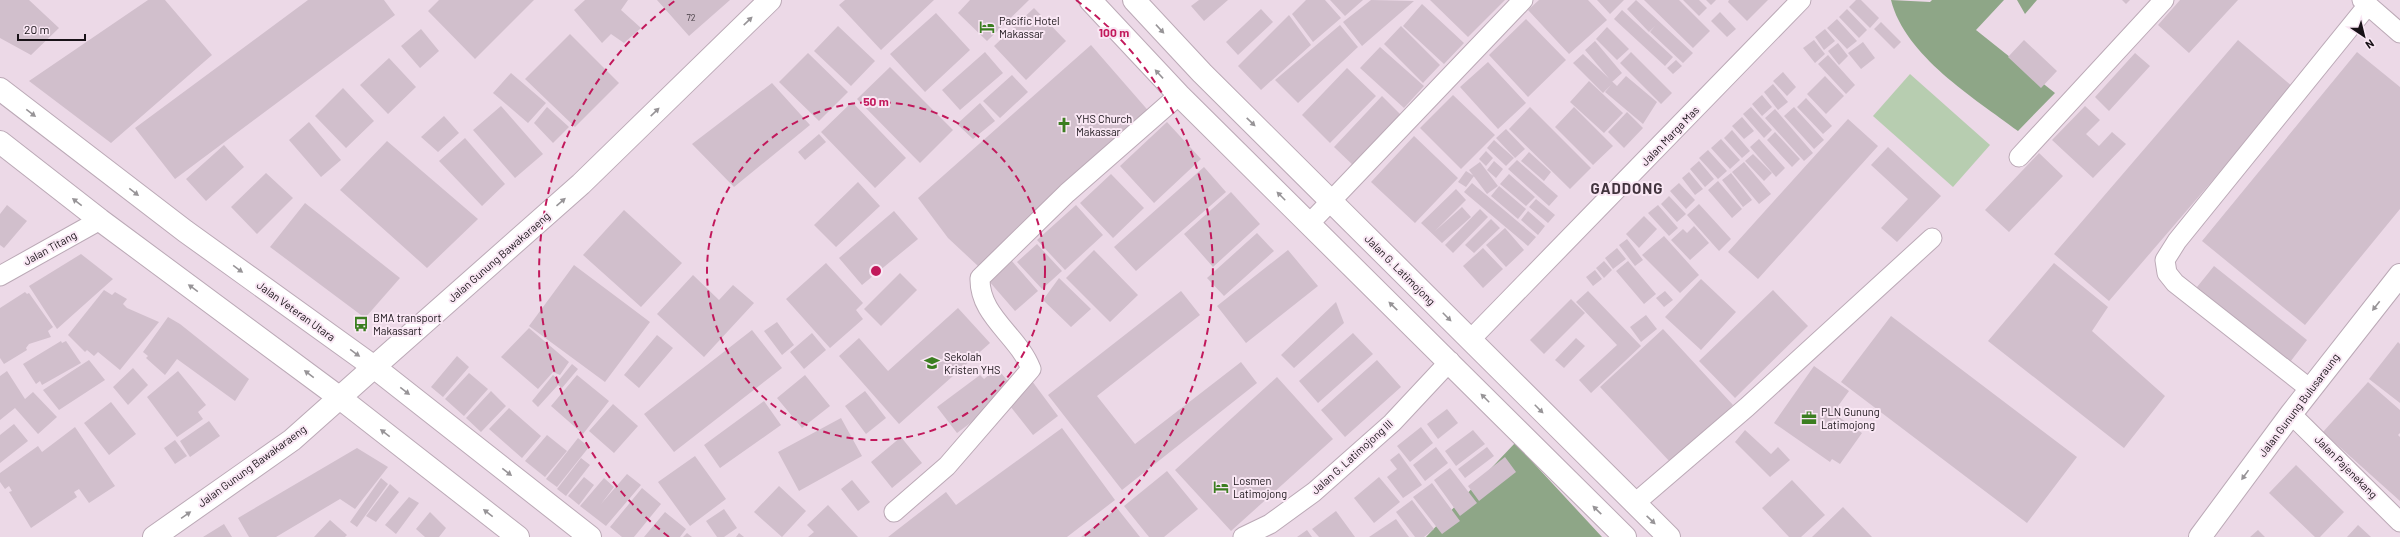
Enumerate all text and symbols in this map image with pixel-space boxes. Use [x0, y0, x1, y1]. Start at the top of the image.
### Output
house number: 72 [686, 12, 696, 23]
place label: Pacific Hotel Makassar [999, 14, 1060, 40]
scale bar [18, 16, 85, 42]
north arrow [2344, 16, 2384, 56]
one-way arrow [743, 17, 753, 26]
hotel icon: Pacific Hotel Makassar [978, 18, 996, 36]
text: 20 m [24, 22, 50, 36]
one-way arrow [1156, 23, 1165, 34]
text: 100 m [1099, 25, 1129, 39]
text: N [2363, 37, 2377, 52]
one-way arrow [1155, 69, 1164, 80]
text: 50 m [863, 94, 889, 108]
street label: Jalan Marga Mas [1638, 103, 1701, 168]
one-way arrow [650, 107, 660, 117]
one-way arrow [25, 109, 36, 117]
place label: YHS Church Makassar [1076, 112, 1132, 138]
church icon: YHS Church Makassar [1055, 116, 1073, 134]
one-way arrow [1246, 117, 1256, 126]
district label: GADDONG [1590, 179, 1664, 197]
one-way arrow [129, 188, 139, 196]
one-way arrow [1276, 191, 1286, 201]
one-way arrow [556, 197, 566, 207]
one-way arrow [72, 198, 83, 207]
street label: Jalan Gunung Bawakaraeng [445, 209, 552, 304]
street label: Jalan Titang [21, 228, 79, 267]
street label: Jalan G. Latimojong [1362, 232, 1438, 308]
centre of rings [869, 264, 883, 278]
one-way arrow [233, 265, 244, 274]
street label: Jalan Veteran Utara [255, 278, 338, 343]
one-way arrow [187, 284, 198, 293]
one-way arrow [2371, 300, 2380, 311]
one-way arrow [1388, 301, 1398, 311]
place label: BMA transport Makassart [373, 311, 442, 337]
one-way arrow [1442, 312, 1452, 322]
bus stop icon: BMA transport Makassart [352, 315, 370, 333]
one-way arrow [350, 349, 361, 357]
place label: Sekolah Kristen YHS [944, 350, 1001, 376]
street label: Jalan Gunung Bulusaraung [2255, 350, 2342, 459]
school or university icon: Sekolah Kristen YHS [923, 354, 941, 372]
one-way arrow [303, 370, 314, 378]
one-way arrow [399, 387, 410, 395]
one-way arrow [1481, 393, 1490, 402]
one-way arrow [1534, 404, 1544, 414]
place label: PLN Gunung Latimojong [1821, 405, 1880, 431]
office icon: PLN Gunung Latimojong [1800, 409, 1818, 427]
street label: Jalan G. Latimojong III [1308, 417, 1395, 497]
street label: Jalan Gunung Bawakaraeng [195, 422, 309, 509]
one-way arrow [380, 429, 391, 437]
street label: Jalan Pajenekang [2312, 433, 2381, 501]
one-way arrow [501, 467, 512, 476]
one-way arrow [2241, 470, 2250, 481]
place label: Losmen Latimojong [1233, 474, 1287, 500]
hotel icon: Losmen Latimojong [1212, 478, 1230, 496]
one-way arrow [1592, 505, 1602, 515]
one-way arrow [482, 509, 493, 517]
one-way arrow [181, 511, 191, 519]
one-way arrow [1646, 516, 1656, 525]

